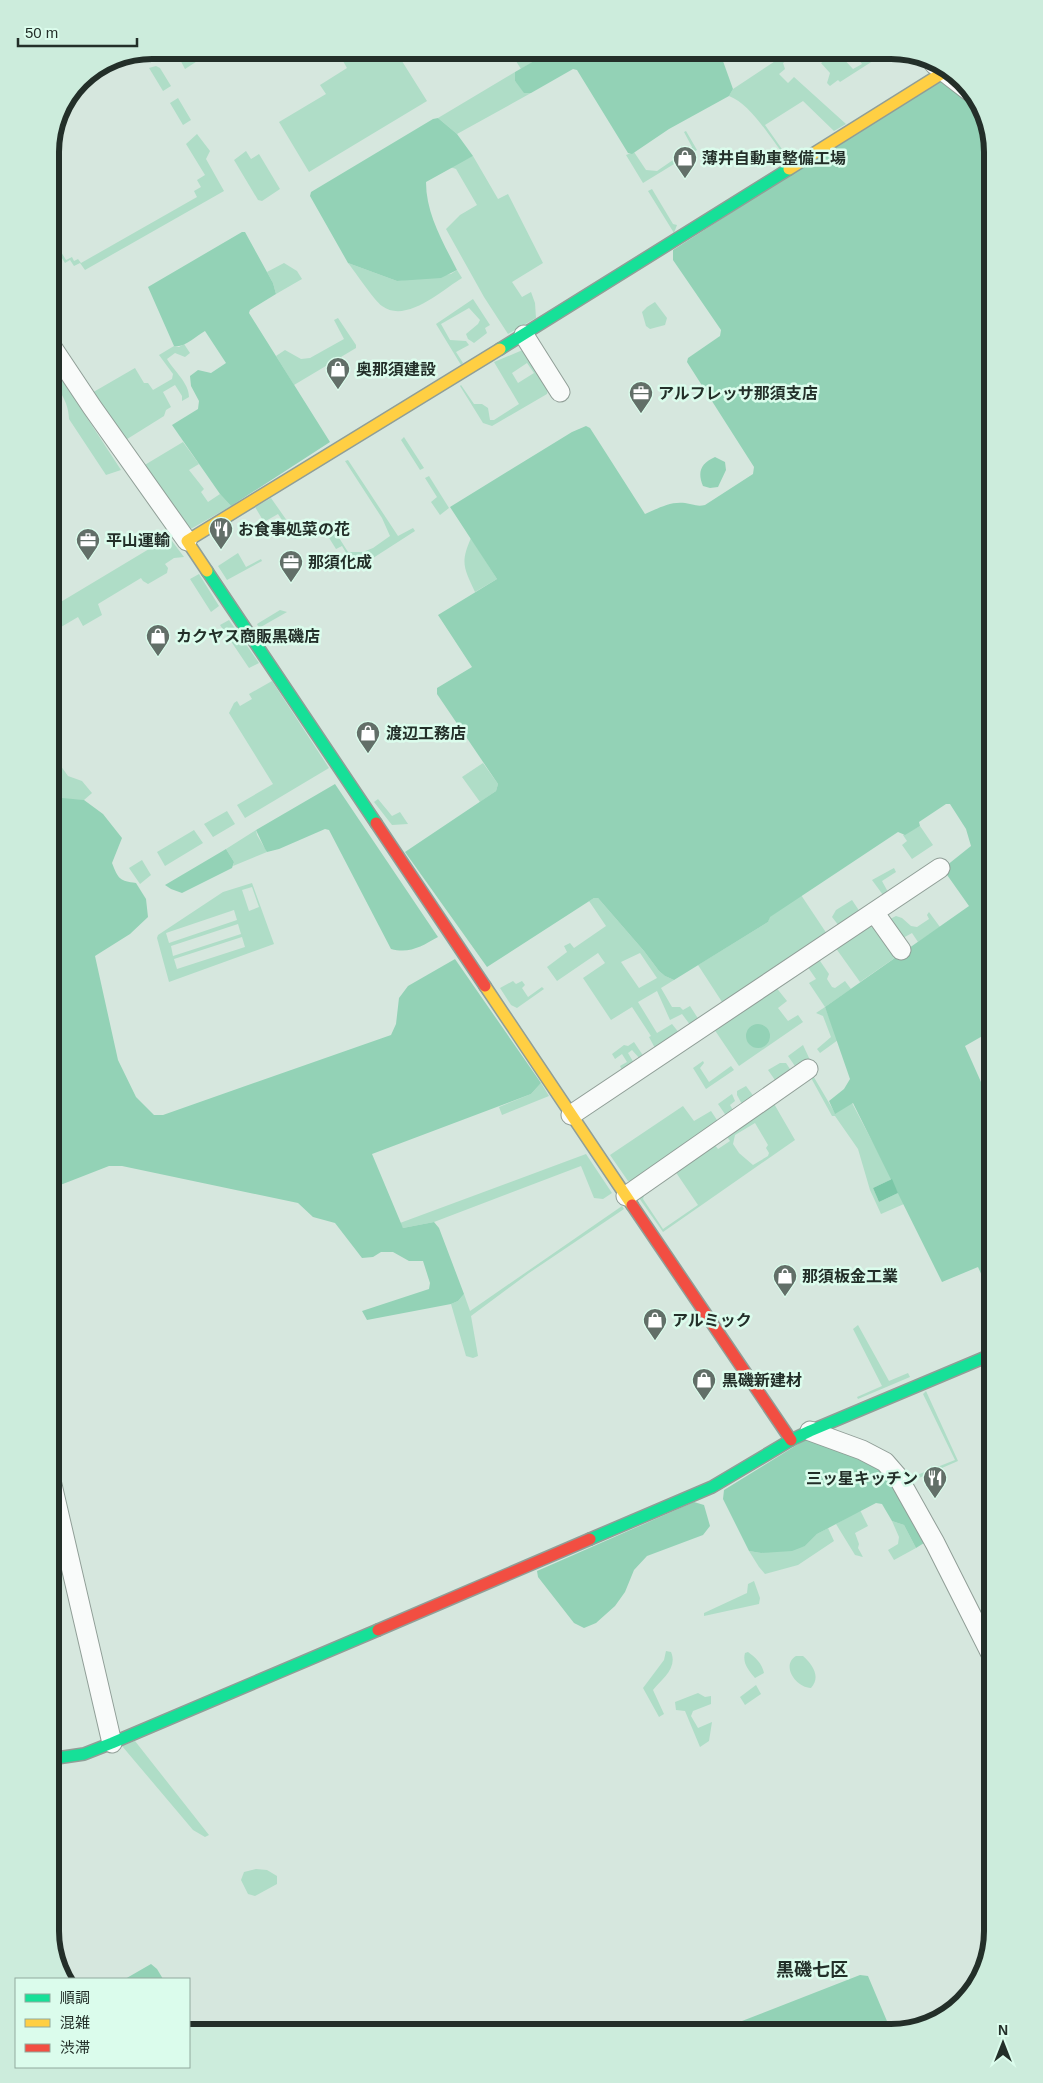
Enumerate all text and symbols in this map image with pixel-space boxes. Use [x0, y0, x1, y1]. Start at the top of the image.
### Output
scale bar [18, 15, 136, 47]
text: 50 m [25, 24, 58, 41]
shop icon: 薄井自動車整備工場 [672, 145, 698, 179]
place label: 薄井自動車整備工場 [702, 149, 846, 167]
shop icon: 奥那須建設 [325, 356, 351, 390]
place label: 奥那須建設 [356, 361, 436, 378]
office icon: アルフレッサ那須支店 [628, 380, 654, 414]
place label: アルフレッサ那須支店 [658, 385, 818, 402]
restaurant icon: お食事処菜の花 [208, 516, 234, 550]
place label: お食事処菜の花 [238, 521, 350, 538]
office icon: 平山運輸 [75, 527, 101, 561]
place label: 平山運輸 [106, 531, 170, 549]
office icon: 那須化成 [278, 549, 304, 583]
place label: 那須化成 [308, 553, 372, 571]
shop icon: カクヤス商販黒磯店 [145, 623, 171, 657]
place label: カクヤス商販黒磯店 [176, 628, 320, 645]
shop icon: 渡辺工務店 [355, 720, 381, 754]
place label: 渡辺工務店 [386, 725, 466, 742]
shop icon: 那須板金工業 [772, 1263, 798, 1297]
place label: 那須板金工業 [802, 1268, 898, 1285]
shop icon: アルミック [642, 1307, 668, 1341]
place label: アルミック [672, 1312, 752, 1329]
shop icon: 黒磯新建材 [691, 1367, 717, 1401]
place label: 黒磯新建材 [722, 1371, 802, 1389]
restaurant icon: 三ッ星キッチン [922, 1465, 948, 1499]
place label: 三ッ星キッチン [806, 1470, 918, 1487]
district label: 黒磯七区 [776, 1960, 848, 1980]
legend [15, 1978, 190, 2068]
text: 順調 [60, 1989, 90, 2006]
text: 混雑 [60, 2014, 90, 2031]
north arrow [978, 2018, 1028, 2068]
text: N [998, 2022, 1008, 2038]
text: 渋滞 [60, 2039, 90, 2056]

